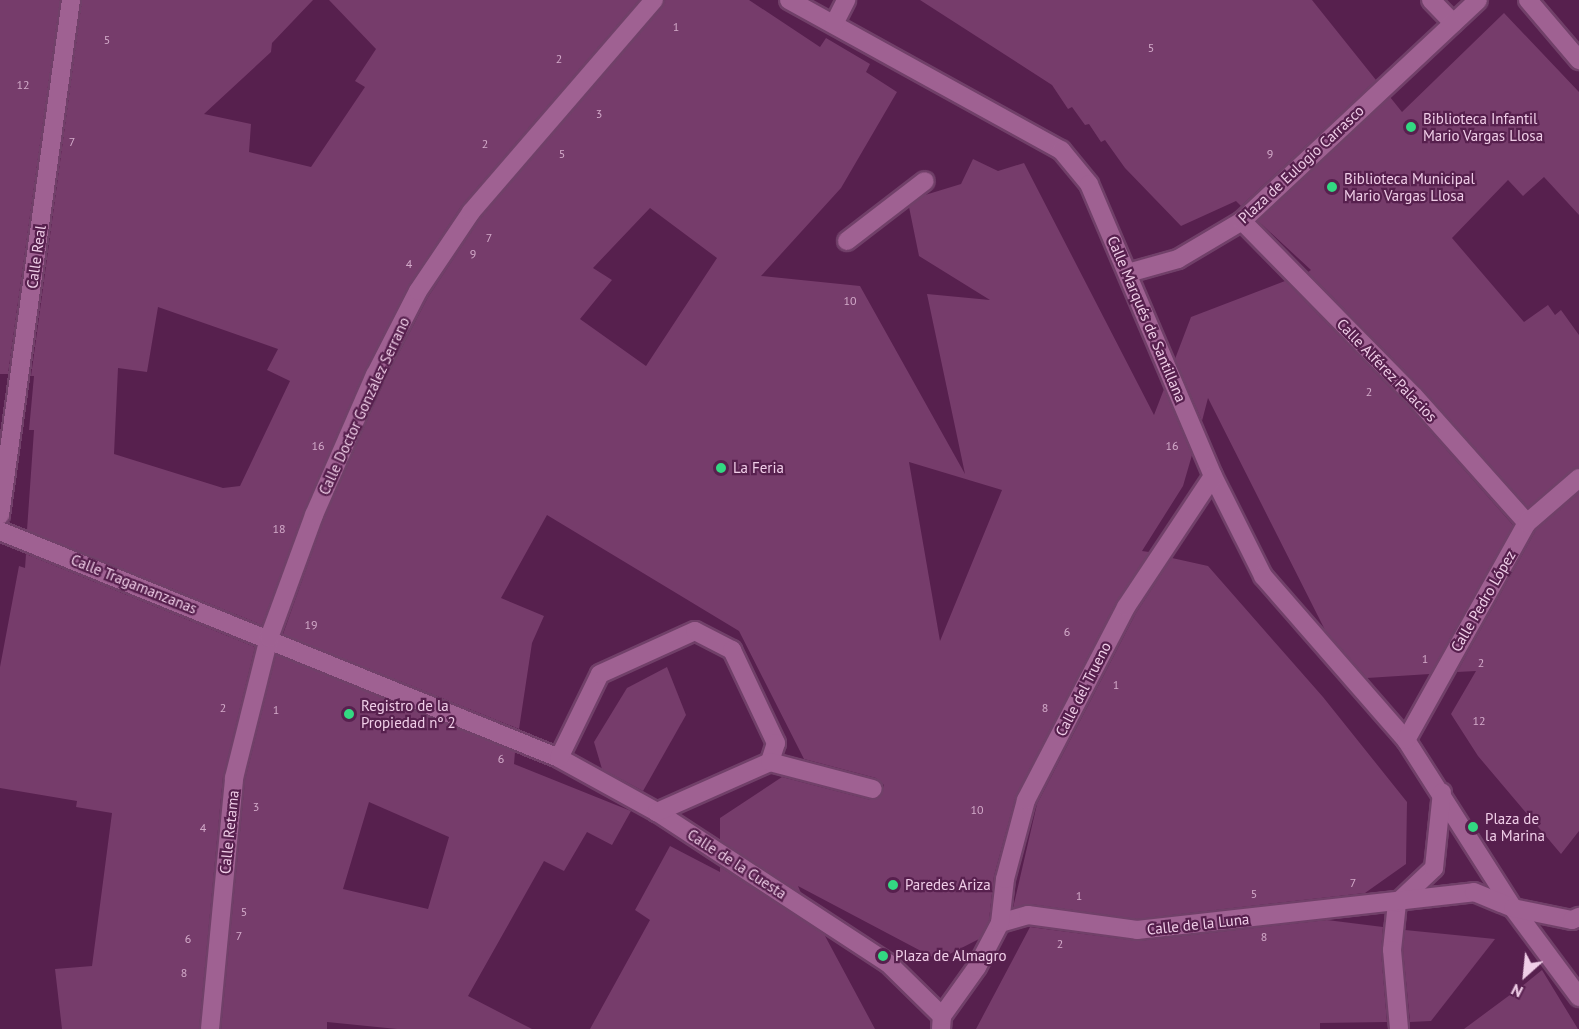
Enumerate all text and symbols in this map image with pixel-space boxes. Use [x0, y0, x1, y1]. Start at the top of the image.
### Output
house number: 1 [673, 20, 679, 34]
house number: 5 [104, 33, 110, 47]
house number: 5 [1148, 41, 1154, 55]
house number: 2 [556, 52, 562, 66]
house number: 12 [16, 78, 30, 92]
street label: Plaza de Eulogio Carrasco [1235, 101, 1367, 227]
house number: 3 [596, 107, 602, 121]
place label: Biblioteca Infantil Mario Vargas Llosa [1423, 109, 1544, 144]
marker: Biblioteca Infantil Mario Vargas Llosa [1404, 120, 1418, 134]
house number: 7 [69, 135, 75, 149]
house number: 2 [482, 137, 488, 151]
house number: 5 [559, 147, 565, 161]
house number: 9 [1267, 147, 1273, 161]
place label: Biblioteca Municipal Mario Vargas Llosa [1344, 169, 1475, 204]
marker: Biblioteca Municipal Mario Vargas Llosa [1325, 180, 1339, 194]
street label: Calle Real [23, 224, 49, 290]
house number: 7 [486, 231, 492, 245]
street label: Calle Marqués de Santillana [1104, 233, 1190, 405]
house number: 9 [470, 247, 476, 261]
house number: 4 [406, 257, 412, 271]
house number: 10 [843, 294, 857, 308]
street label: Calle Doctor González Serrano [315, 314, 413, 498]
street label: Calle Alférez Palacios [1333, 314, 1441, 426]
house number: 2 [1366, 385, 1372, 399]
house number: 16 [311, 439, 325, 453]
house number: 16 [1165, 439, 1179, 453]
place label: La Feria [733, 459, 784, 477]
marker: La Feria [714, 461, 728, 475]
house number: 18 [272, 522, 286, 536]
street label: Calle Pedro López [1447, 547, 1519, 655]
street label: Calle Tragamanzanas [68, 550, 200, 618]
house number: 19 [304, 618, 318, 632]
house number: 6 [1064, 625, 1070, 639]
street label: Calle del Trueno [1051, 639, 1115, 739]
house number: 1 [1422, 652, 1428, 666]
house number: 2 [1478, 656, 1484, 670]
house number: 1 [1113, 678, 1119, 692]
place label: Registro de la Propiedad nº 2 [361, 696, 456, 731]
house number: 2 [220, 701, 226, 715]
house number: 8 [1042, 701, 1048, 715]
house number: 1 [273, 703, 279, 717]
marker: Registro de la Propiedad nº 2 [342, 707, 356, 721]
house number: 12 [1472, 714, 1486, 728]
house number: 6 [498, 752, 504, 766]
street label: Calle Retama [216, 789, 242, 875]
house number: 3 [253, 800, 259, 814]
house number: 10 [970, 803, 984, 817]
place label: Plaza de la Marina [1485, 809, 1545, 844]
marker: Plaza de la Marina [1466, 820, 1480, 834]
house number: 4 [200, 821, 206, 835]
street label: Calle de la Cuesta [684, 825, 790, 903]
place label: Paredes Ariza [905, 876, 991, 894]
house number: 7 [1350, 876, 1356, 890]
marker: Paredes Ariza [886, 878, 900, 892]
house number: 5 [1251, 887, 1257, 901]
house number: 1 [1076, 889, 1082, 903]
house number: 5 [241, 905, 247, 919]
street label: Calle de la Luna [1146, 910, 1250, 938]
house number: 7 [236, 929, 242, 943]
house number: 8 [1261, 930, 1267, 944]
house number: 6 [185, 932, 191, 946]
house number: 2 [1057, 937, 1063, 951]
north arrow [1495, 945, 1555, 1005]
place label: Plaza de Almagro [895, 947, 1007, 965]
marker: Plaza de Almagro [876, 949, 890, 963]
house number: 8 [181, 966, 187, 980]
text: N [1508, 980, 1526, 1002]

